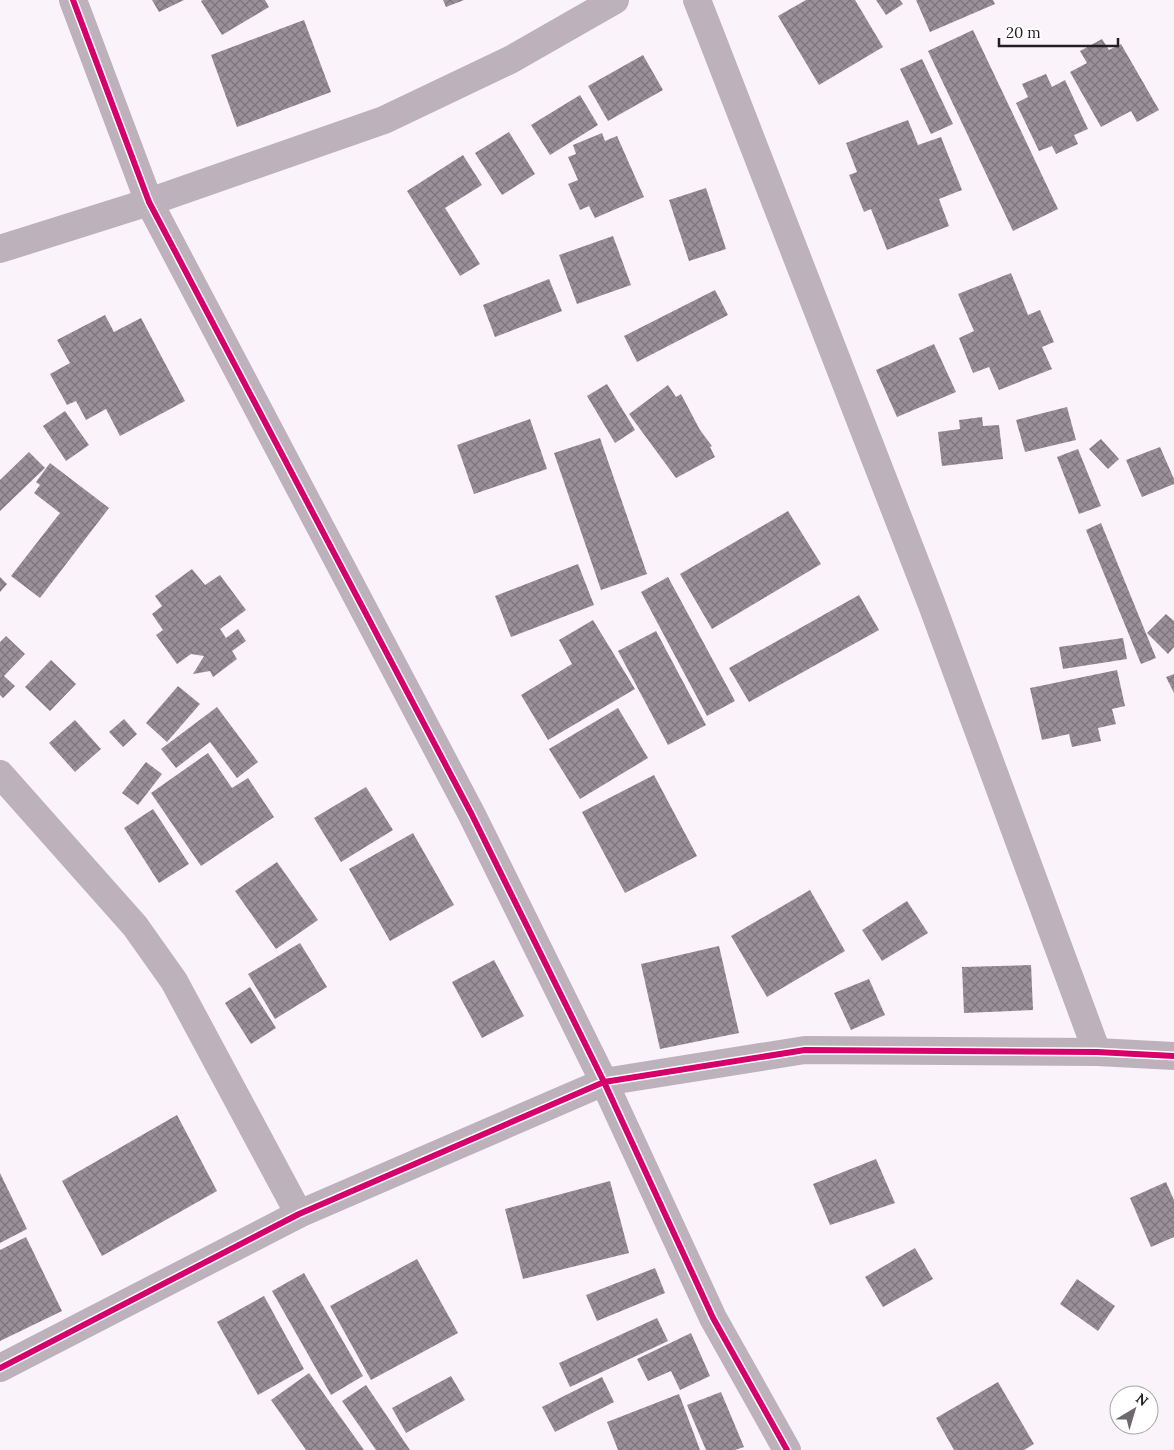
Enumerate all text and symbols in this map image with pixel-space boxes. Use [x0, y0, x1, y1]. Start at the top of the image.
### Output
scale bar [999, 15, 1118, 47]
text: 20 m [1006, 23, 1041, 42]
north arrow [1109, 1385, 1159, 1435]
text: N [1132, 1389, 1152, 1410]

